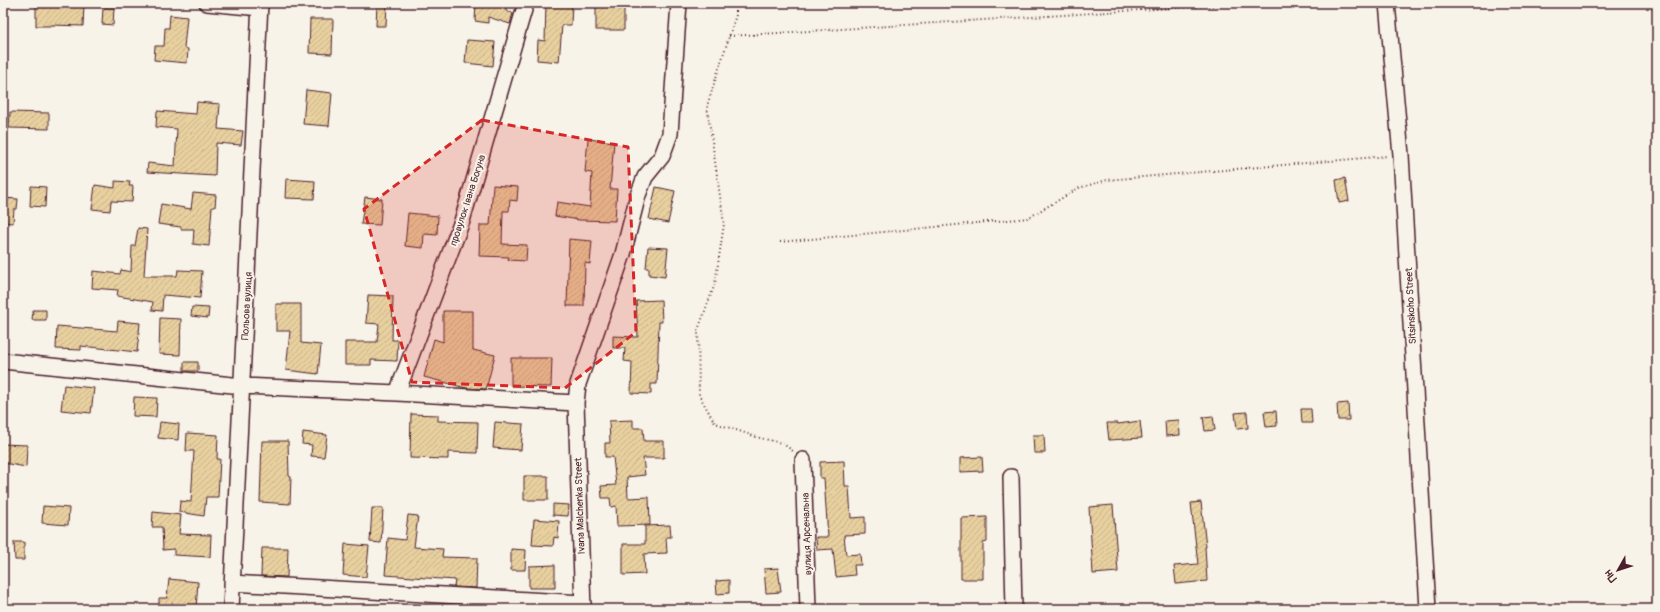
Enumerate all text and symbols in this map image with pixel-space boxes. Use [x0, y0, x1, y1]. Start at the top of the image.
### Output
street label: провулок Івана Богуна [448, 153, 488, 247]
street label: Sitsinskoho Street [1403, 266, 1419, 345]
street label: Польова вулиця [239, 271, 255, 340]
street label: Ivana Malchenka Street [572, 456, 588, 554]
street label: вулиця Арсенальна [800, 492, 814, 575]
north arrow [1598, 550, 1638, 590]
text: Пн [1601, 567, 1619, 585]

